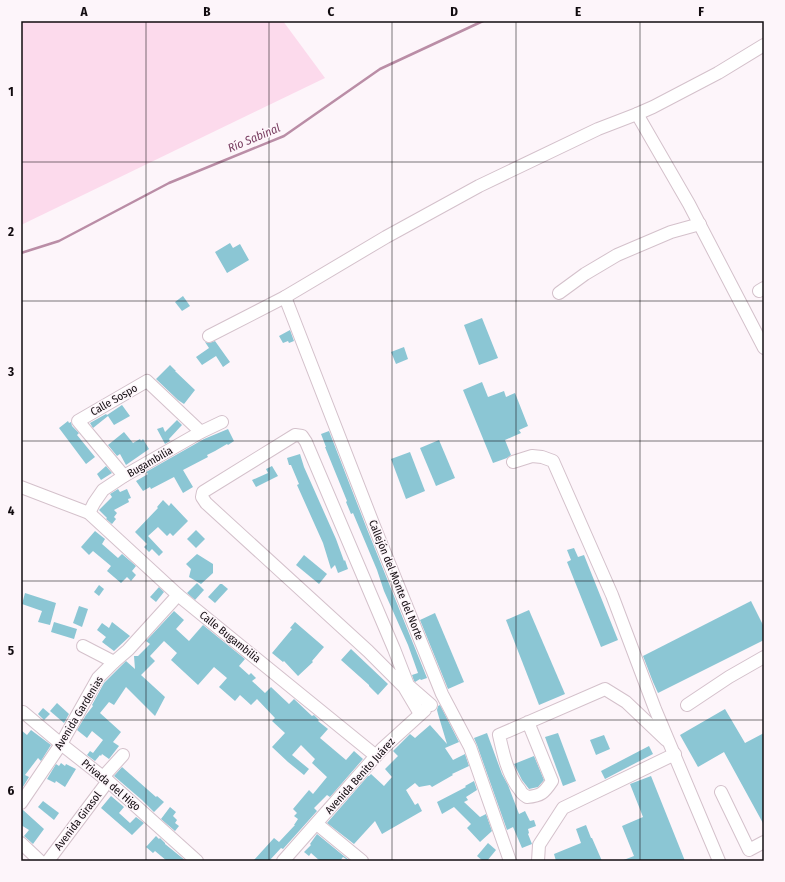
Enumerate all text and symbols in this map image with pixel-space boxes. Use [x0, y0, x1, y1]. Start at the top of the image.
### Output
text: A [79, 4, 88, 19]
text: B [203, 4, 211, 19]
text: C [328, 4, 335, 19]
text: D [450, 4, 458, 19]
text: E [575, 4, 581, 19]
text: F [698, 4, 704, 19]
text: 1 [8, 84, 14, 99]
water label: Río Sabinal [226, 121, 282, 155]
text: 2 [7, 224, 14, 239]
text: 3 [7, 364, 14, 379]
street label: Calle Sospo [88, 381, 140, 419]
street label: Bugambilia [125, 444, 175, 480]
text: 4 [8, 503, 15, 518]
street label: Callejón del Monte del Norte [366, 518, 426, 642]
street label: Calle Bugambilia [197, 608, 263, 666]
text: 5 [8, 643, 14, 658]
street label: Avenida Gardenias [52, 674, 106, 752]
street label: Avenida Benito Juárez [322, 735, 398, 817]
street label: Privada del Higo [79, 756, 143, 814]
text: 6 [8, 783, 15, 798]
street label: Avenida Girasol [52, 789, 104, 853]

